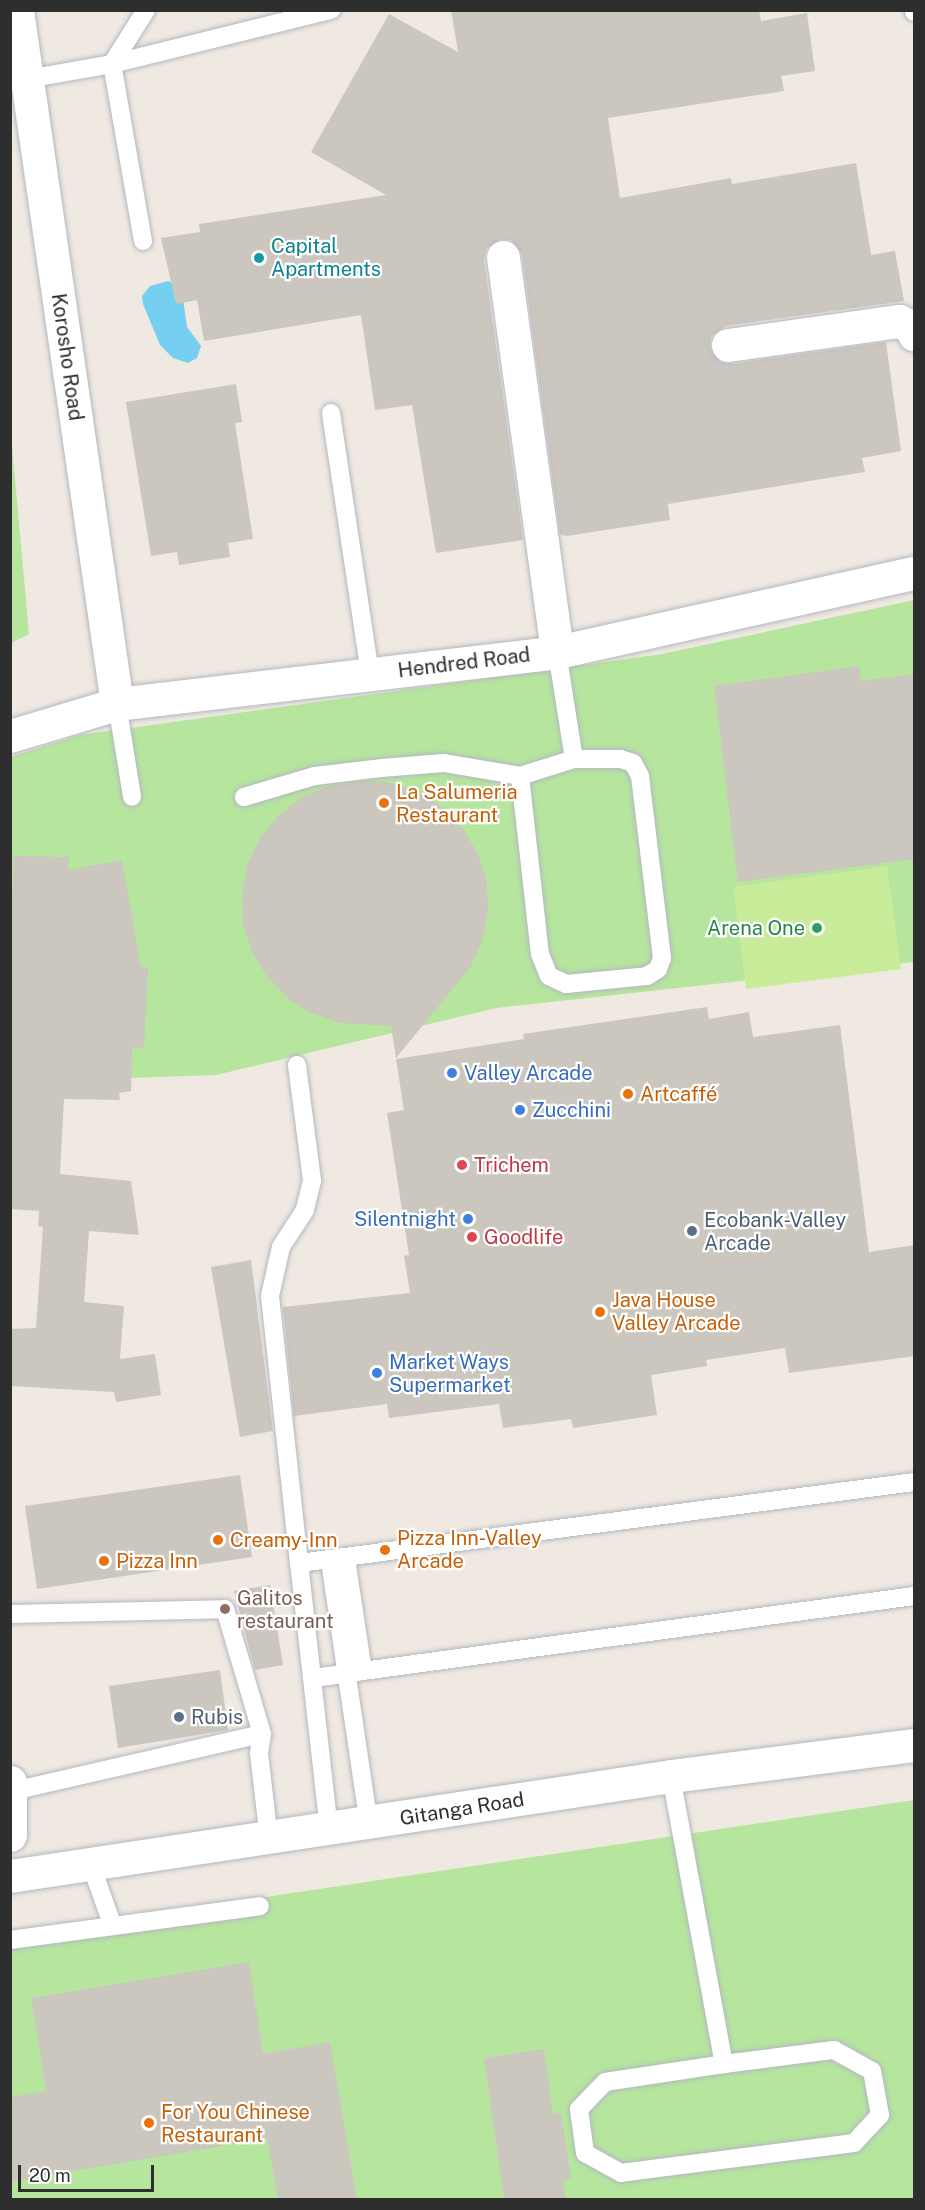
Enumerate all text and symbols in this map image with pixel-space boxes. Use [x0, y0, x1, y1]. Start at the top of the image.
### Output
place label: Capital Apartments [271, 234, 381, 281]
marker: Capital Apartments [252, 251, 266, 265]
street label: Korosho Road [46, 292, 88, 422]
street label: Hendred Road [396, 643, 532, 683]
place label: La Salumeria Restaurant [396, 780, 517, 827]
marker: La Salumeria Restaurant [377, 796, 391, 810]
place label: Arena One [707, 916, 805, 940]
marker: Arena One [810, 921, 824, 935]
place label: Valley Arcade [464, 1061, 593, 1085]
marker: Valley Arcade [445, 1066, 459, 1080]
place label: Artcaffé [640, 1082, 717, 1106]
marker: Artcaffé [621, 1087, 635, 1101]
place label: Zucchini [532, 1098, 611, 1122]
marker: Zucchini [513, 1103, 527, 1117]
place label: Trichem [474, 1153, 549, 1177]
marker: Trichem [455, 1158, 469, 1172]
place label: Silentnight [354, 1207, 456, 1231]
place label: Ecobank-Valley Arcade [704, 1208, 846, 1255]
marker: Silentnight [461, 1212, 475, 1226]
marker: Ecobank-Valley Arcade [685, 1224, 699, 1238]
place label: Goodlife [484, 1225, 563, 1249]
marker: Goodlife [465, 1230, 479, 1244]
place label: Java House Valley Arcade [612, 1288, 741, 1335]
marker: Java House Valley Arcade [593, 1305, 607, 1319]
place label: Market Ways Supermarket [389, 1350, 511, 1397]
marker: Market Ways Supermarket [370, 1366, 384, 1380]
place label: Pizza Inn-Valley Arcade [397, 1526, 542, 1573]
place label: Creamy-Inn [230, 1528, 338, 1552]
marker: Creamy-Inn [211, 1533, 225, 1547]
marker: Pizza Inn-Valley Arcade [378, 1543, 392, 1557]
place label: Pizza Inn [116, 1549, 198, 1573]
marker: Pizza Inn [97, 1554, 111, 1568]
place label: Galitos restaurant [237, 1586, 334, 1633]
marker: Galitos restaurant [218, 1602, 232, 1616]
place label: Rubis [191, 1705, 243, 1729]
marker: Rubis [172, 1710, 186, 1724]
street label: Gitanga Road [398, 1787, 526, 1831]
place label: For You Chinese Restaurant [161, 2100, 310, 2147]
marker: For You Chinese Restaurant [142, 2116, 156, 2130]
scale bar [21, 2153, 158, 2191]
text: 20 m [29, 2165, 71, 2186]

